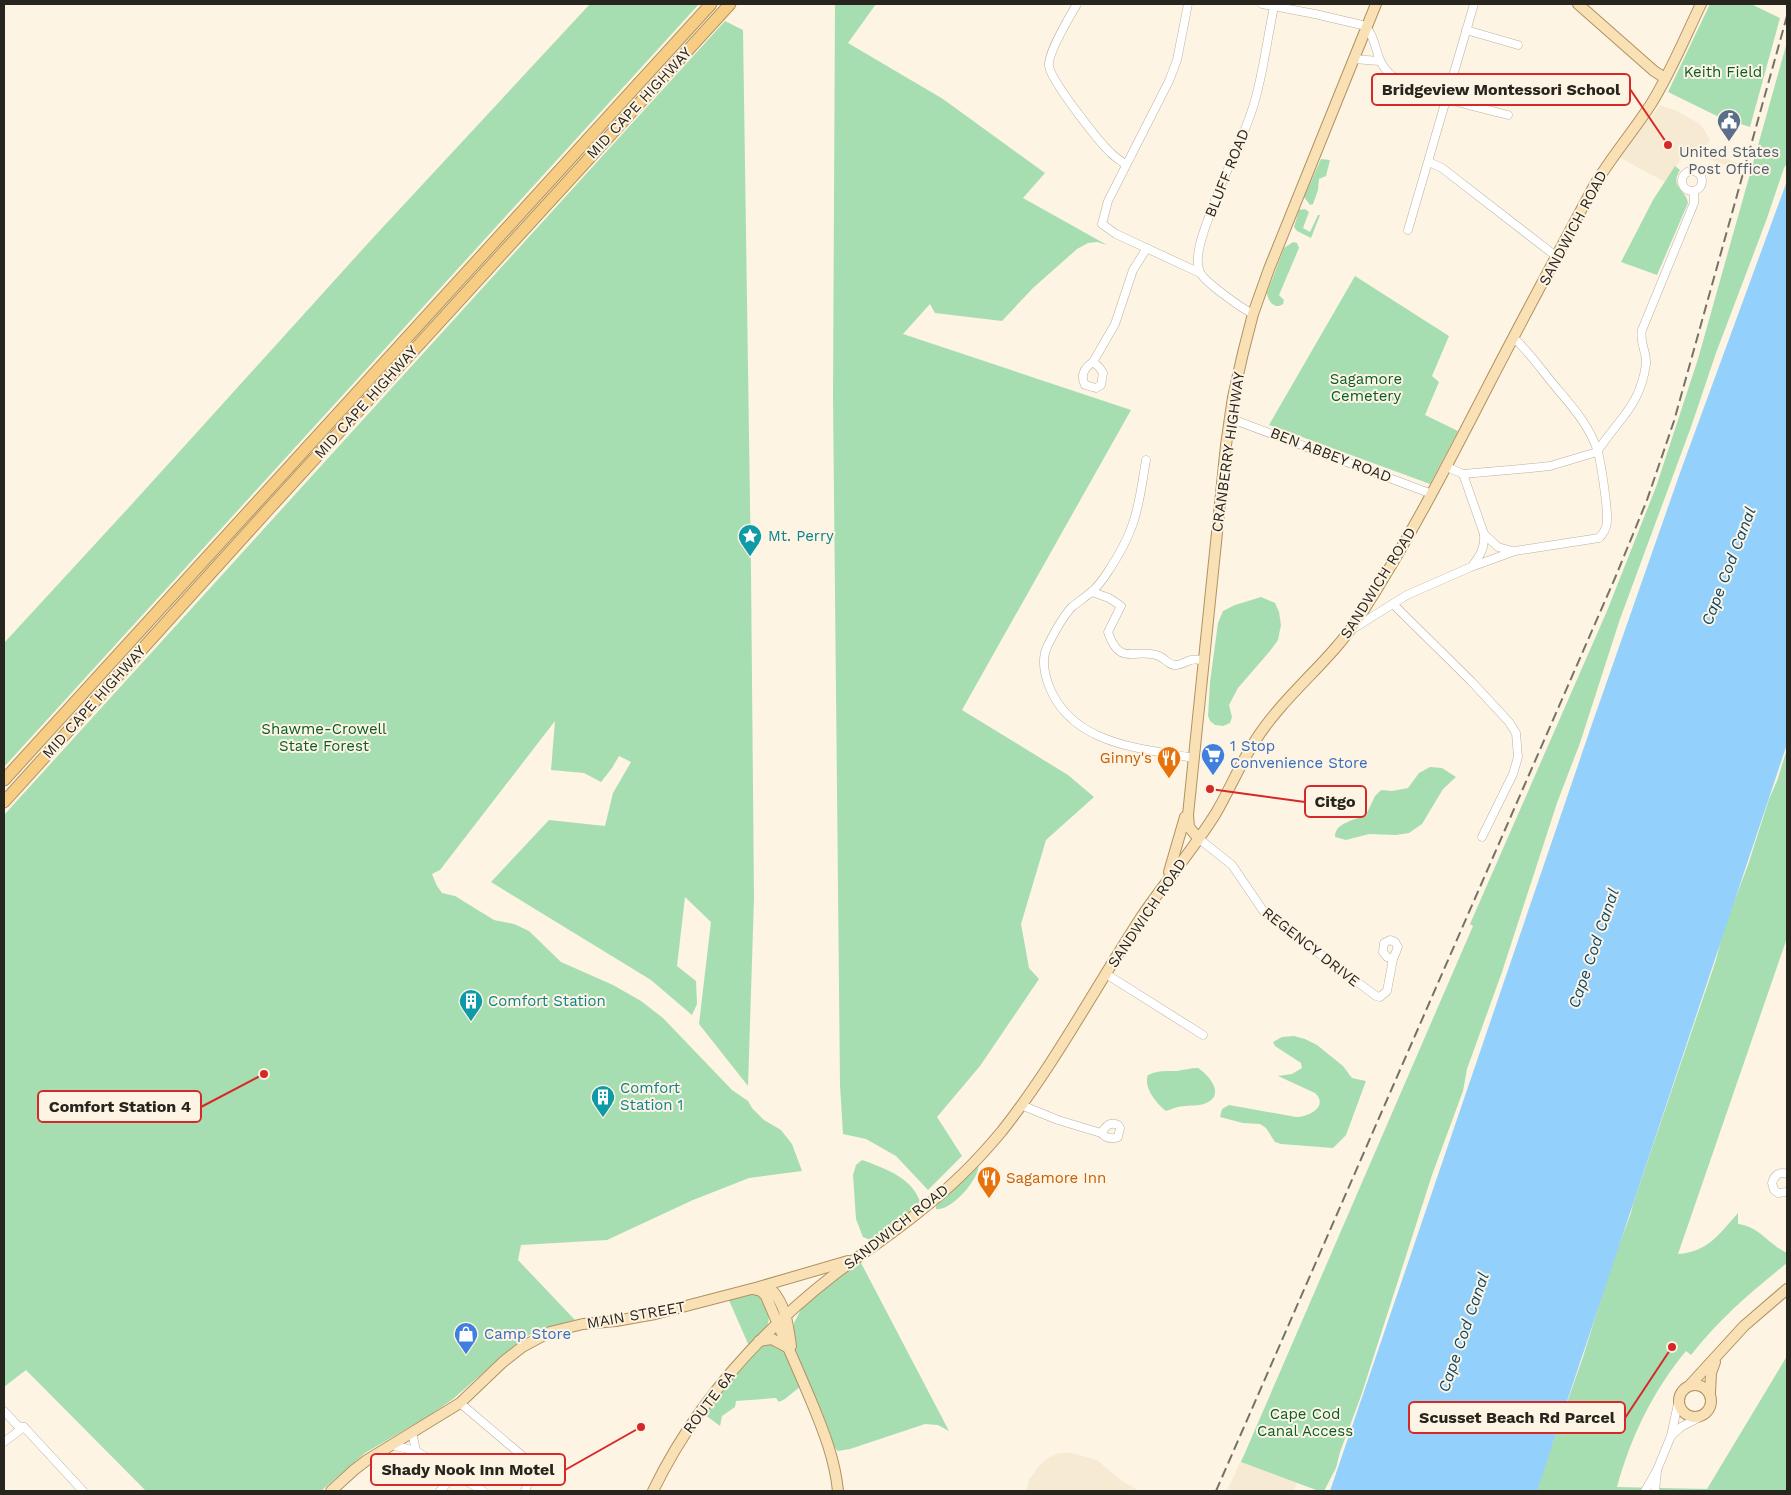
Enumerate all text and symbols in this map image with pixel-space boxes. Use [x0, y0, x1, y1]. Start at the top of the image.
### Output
street label: MID CAPE HIGHWAY [583, 43, 696, 162]
park label: Keith Field [1684, 63, 1762, 81]
callout: Bridgeview Montessori School [1372, 74, 1630, 105]
text: Bridgeview Montessori School [1382, 80, 1621, 99]
public building icon: United States Post Office [1716, 108, 1742, 142]
street label: BLUFF ROAD [1201, 126, 1253, 220]
place label: United States Post Office [1679, 143, 1779, 178]
street label: SANDWICH ROAD [1535, 167, 1611, 289]
street label: MID CAPE HIGHWAY [311, 341, 422, 462]
street label: CRANBERRY HIGHWAY [1208, 370, 1248, 533]
park label: Sagamore Cemetery [1330, 370, 1402, 405]
street label: BEN ABBEY ROAD [1268, 424, 1394, 486]
water label: Cape Cod Canal [1697, 504, 1760, 628]
place icon: Mt. Perry [737, 523, 763, 557]
street label: SANDWICH ROAD [1336, 524, 1420, 642]
place label: Mt. Perry [768, 527, 834, 545]
street label: MID CAPE HIGHWAY [39, 641, 150, 762]
park label: Shawme-Crowell State Forest [261, 720, 387, 755]
place label: 1 Stop Convenience Store [1230, 737, 1368, 772]
supermarket icon: 1 Stop Convenience Store [1200, 742, 1226, 776]
restaurant icon: Ginny's [1156, 745, 1182, 779]
place label: Ginny's [1100, 749, 1152, 767]
callout: Citgo [1305, 786, 1366, 817]
text: Citgo [1314, 792, 1356, 811]
street label: SANDWICH ROAD [1104, 855, 1190, 971]
water label: Cape Cod Canal [1564, 886, 1623, 1010]
street label: REGENCY DRIVE [1259, 903, 1363, 991]
building icon: Comfort Station [458, 988, 484, 1022]
place label: Comfort Station [488, 992, 606, 1010]
place label: Comfort Station 1 [620, 1079, 683, 1114]
building icon: Comfort Station 1 [590, 1084, 616, 1118]
callout: Comfort Station 4 [38, 1091, 201, 1122]
text: Comfort Station 4 [49, 1097, 191, 1116]
restaurant icon: Sagamore Inn [976, 1165, 1002, 1199]
place label: Sagamore Inn [1006, 1169, 1106, 1187]
street label: SANDWICH ROAD [840, 1181, 952, 1273]
water label: Cape Cod Canal [1434, 1270, 1493, 1394]
street label: MAIN STREET [585, 1297, 687, 1333]
shop icon: Camp Store [453, 1321, 479, 1355]
place label: Camp Store [484, 1325, 571, 1343]
street label: ROUTE 6A [679, 1367, 739, 1437]
callout: Scusset Beach Rd Parcel [1409, 1402, 1625, 1433]
park label: Cape Cod Canal Access [1257, 1405, 1353, 1440]
text: Scusset Beach Rd Parcel [1419, 1408, 1616, 1427]
callout: Shady Nook Inn Motel [371, 1454, 565, 1485]
text: Shady Nook Inn Motel [382, 1460, 555, 1479]

